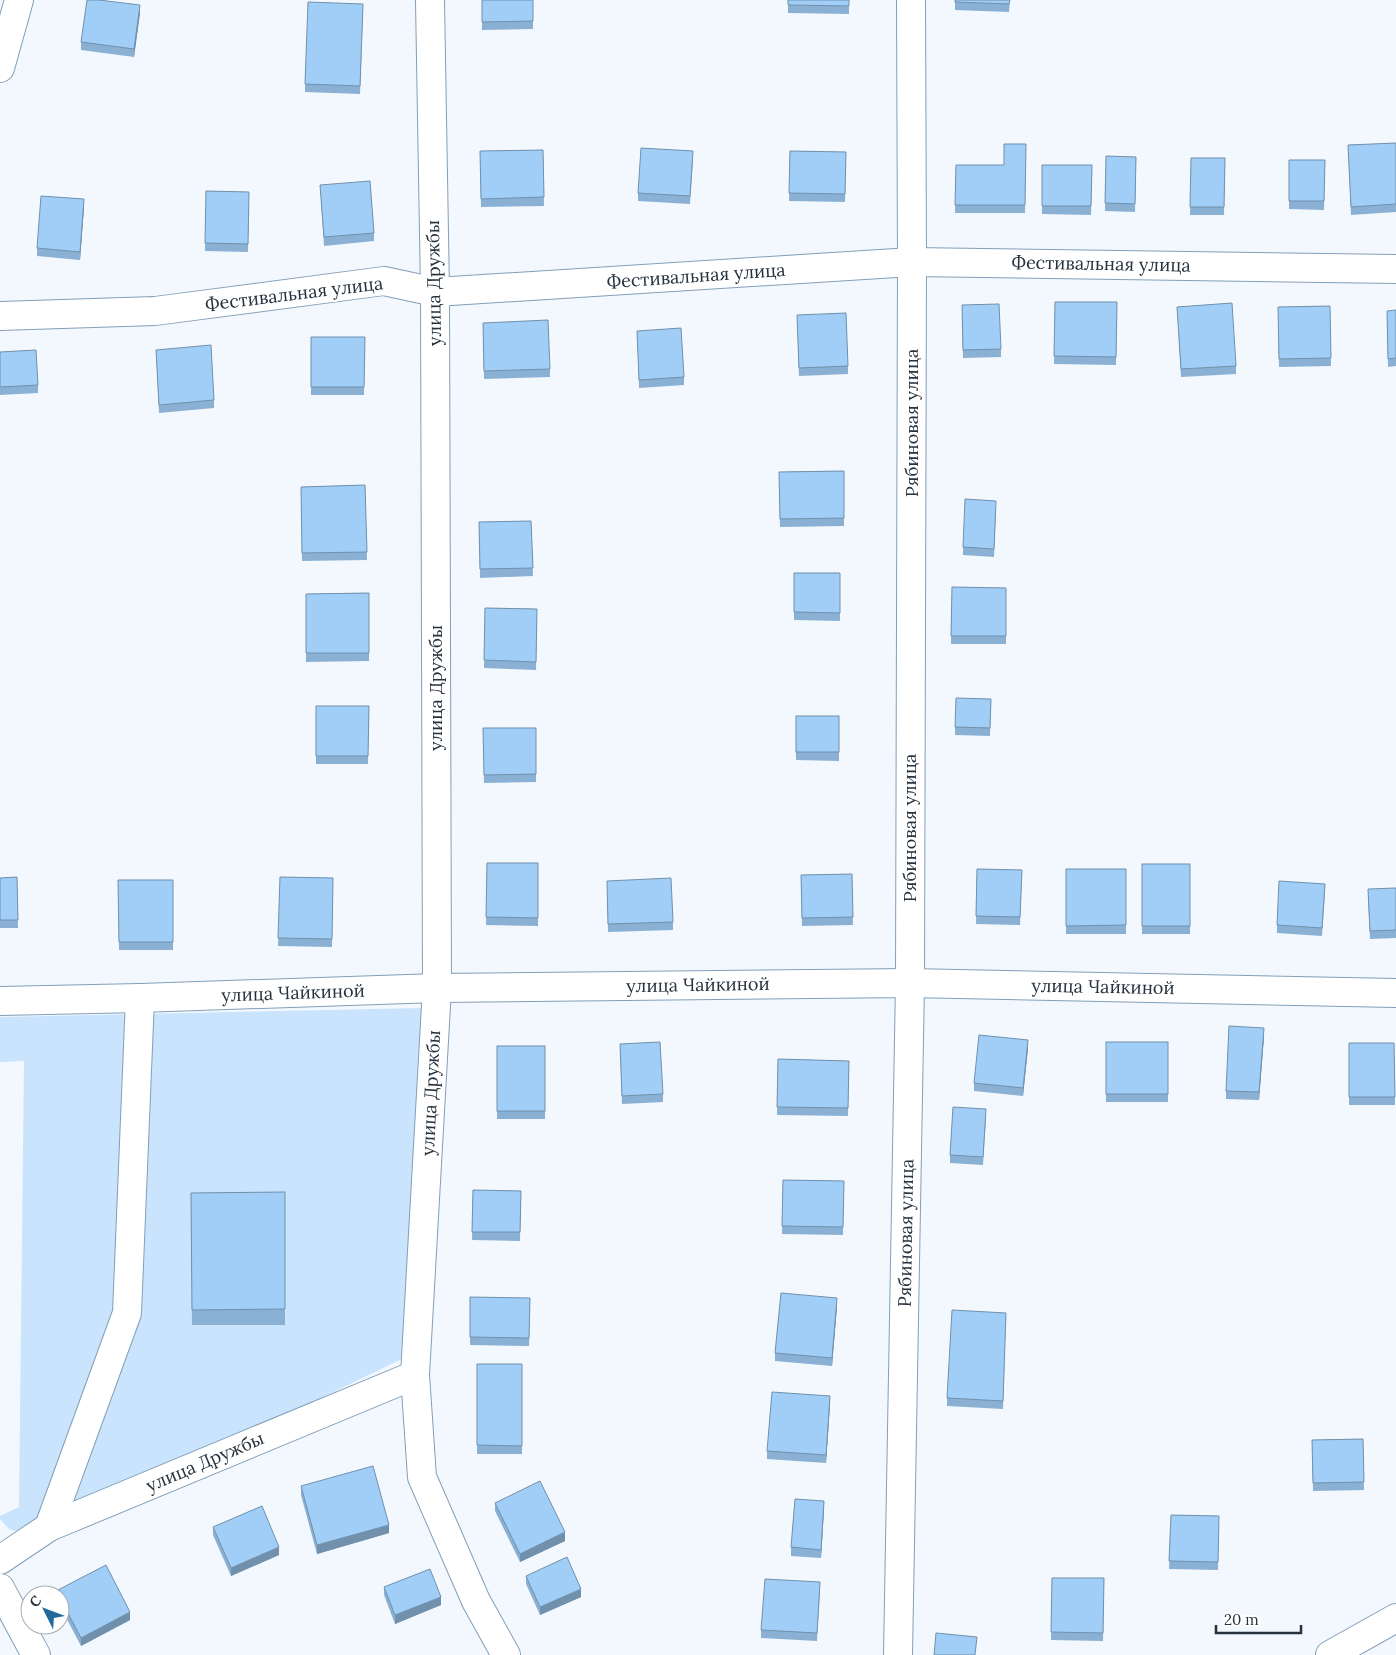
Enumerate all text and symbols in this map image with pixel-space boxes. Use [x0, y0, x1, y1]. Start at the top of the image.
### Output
street label: улица Дружбы [421, 220, 446, 346]
street label: Фестивальная улица [1011, 250, 1191, 277]
street label: Фестивальная улица [606, 258, 786, 293]
street label: Фестивальная улица [204, 271, 384, 316]
street label: Рябиновая улица [900, 349, 923, 497]
street label: улица Дружбы [424, 625, 447, 751]
street label: Рябиновая улица [898, 754, 921, 902]
street label: улица Чайкиной [626, 972, 770, 997]
street label: улица Чайкиной [1031, 974, 1175, 999]
street label: улица Чайкиной [221, 979, 365, 1006]
street label: улица Дружбы [416, 1029, 445, 1157]
street label: Рябиновая улица [893, 1159, 918, 1307]
street label: улица Дружбы [142, 1426, 267, 1497]
north arrow [20, 1585, 70, 1635]
text: С [25, 1591, 45, 1611]
scale bar [1216, 1602, 1301, 1634]
text: 20 m [1224, 1610, 1259, 1629]

